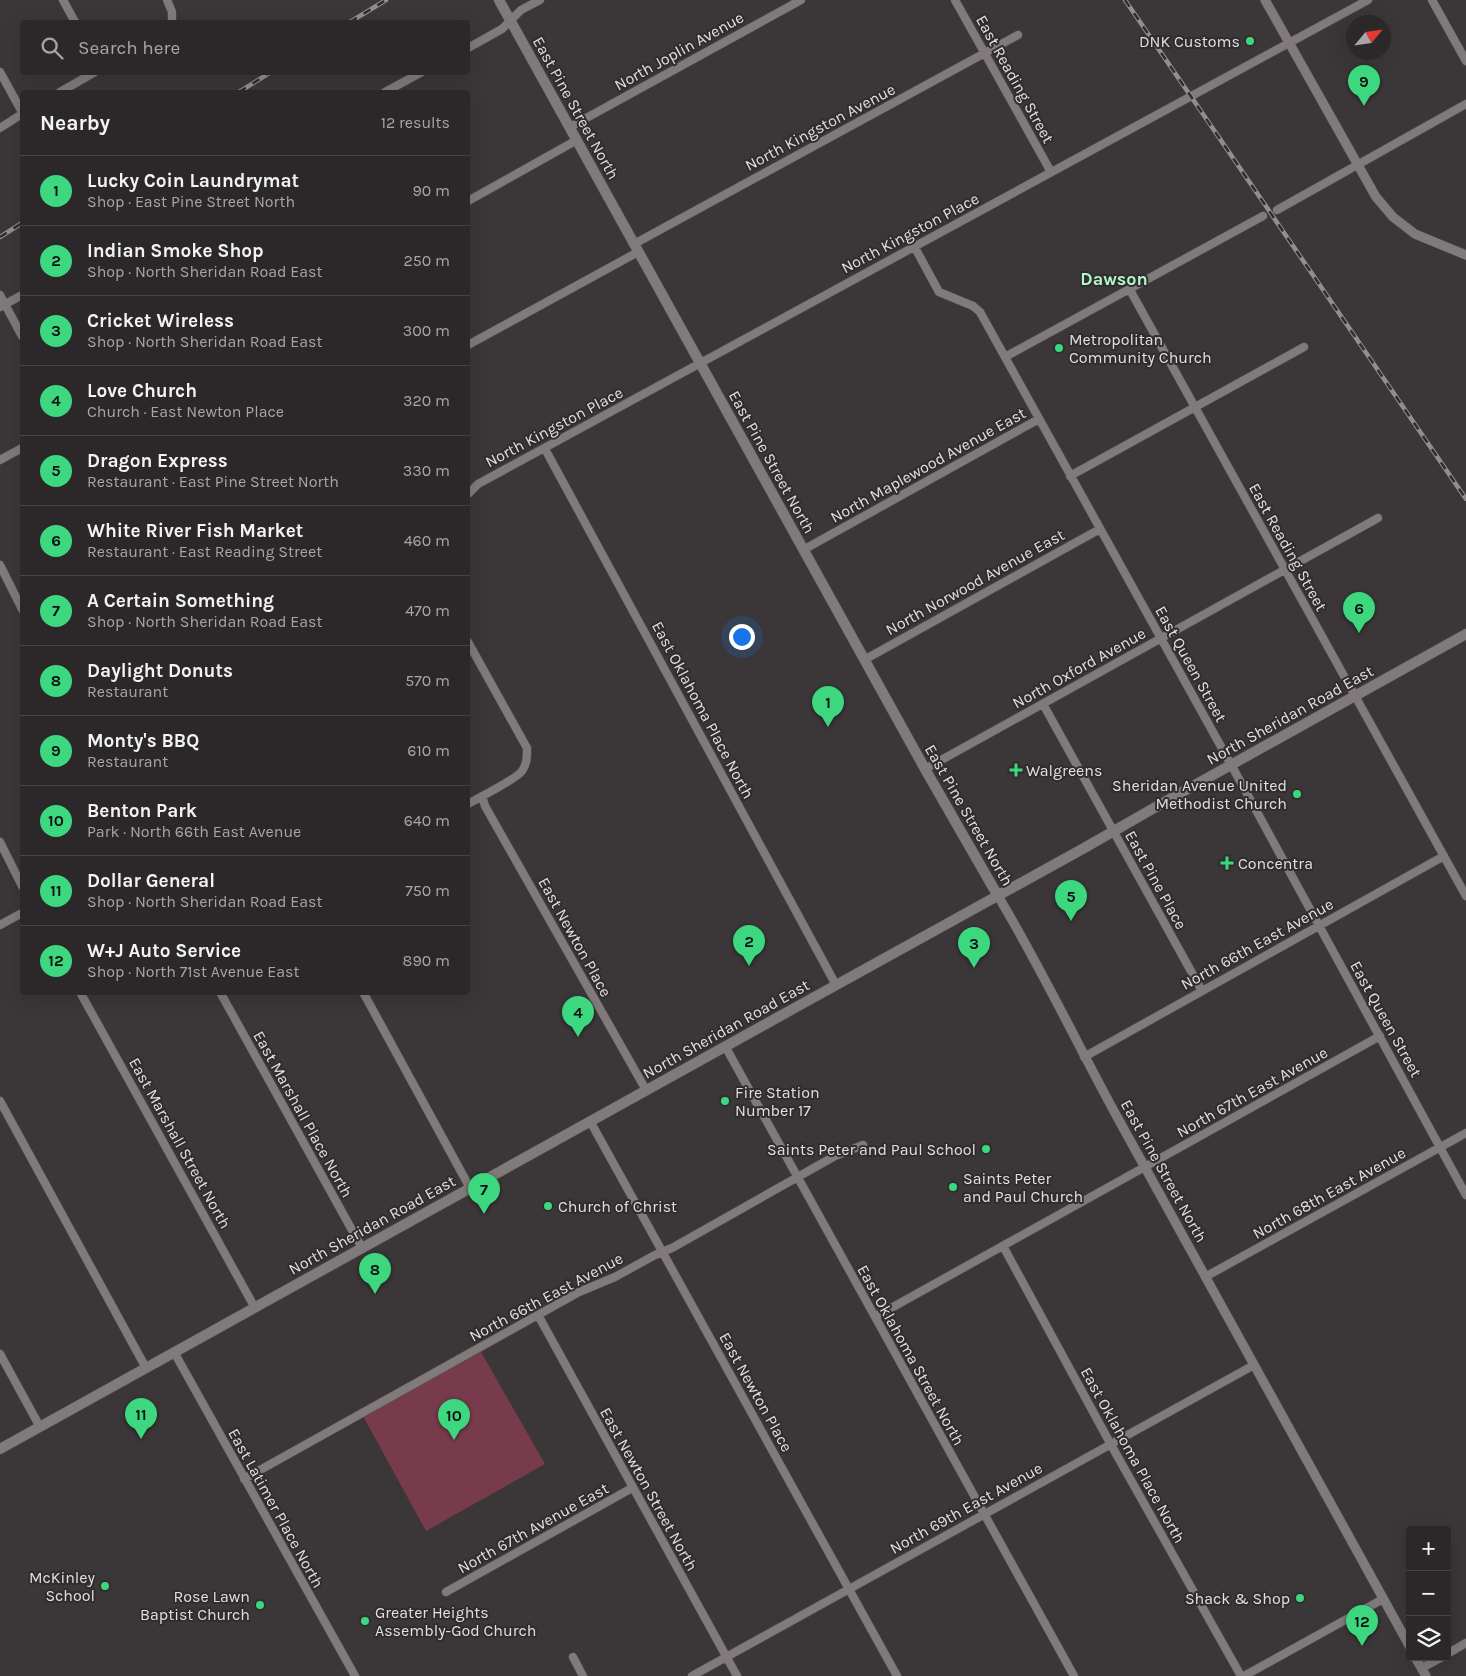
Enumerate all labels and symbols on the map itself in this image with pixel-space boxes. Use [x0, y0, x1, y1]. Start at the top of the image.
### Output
street label: North Joplin Avenue [611, 8, 747, 94]
street label: East Reading Street [972, 12, 1058, 146]
north arrow [1346, 15, 1391, 60]
place label: DNK Customs [1139, 32, 1240, 51]
street label: East Pine Street North [529, 33, 623, 183]
marker: DNK Customs [1244, 35, 1256, 47]
pin: 9 [1348, 65, 1380, 106]
street label: North Kingston Avenue [742, 79, 898, 175]
street label: North Kingston Place [838, 189, 982, 277]
district label: Dawson [1080, 268, 1148, 290]
place label: Metropolitan Community Church [1069, 330, 1212, 367]
marker: Metropolitan Community Church [1053, 342, 1065, 354]
street label: North Kingston Place [482, 383, 626, 471]
street label: East Pine Street North [725, 387, 819, 537]
street label: North Maplewood Avenue East [827, 403, 1029, 527]
street label: East Reading Street [1245, 480, 1331, 614]
street label: North Norwood Avenue East [882, 525, 1068, 639]
pin: 6 [1343, 592, 1375, 633]
street label: East Queen Street [1151, 603, 1231, 725]
street label: East Oklahoma Place North [648, 618, 758, 802]
street label: North Oxford Avenue [1009, 623, 1149, 713]
your location [729, 624, 755, 650]
street label: North Sheridan Road East [1203, 661, 1377, 769]
pin: 1 [812, 686, 844, 727]
street label: East Pine Street North [921, 741, 1017, 889]
place label: Walgreens [1026, 761, 1102, 780]
marker: Walgreens [1010, 764, 1022, 776]
place label: Sheridan Avenue United Methodist Church [1112, 776, 1287, 813]
marker: Sheridan Avenue United Methodist Church [1291, 788, 1303, 800]
street label: East Pine Place [1121, 827, 1191, 933]
place label: Concentra [1238, 854, 1313, 873]
marker: Concentra [1220, 856, 1234, 870]
street label: East Newton Place [534, 874, 616, 1000]
pin: 5 [1055, 880, 1087, 921]
street label: North 66th East Avenue [1177, 894, 1337, 994]
pin: 2 [733, 925, 765, 966]
pin: 3 [958, 927, 990, 968]
street label: East Queen Street [1346, 958, 1426, 1080]
street label: North Sheridan Road East [639, 975, 813, 1083]
pin: 4 [562, 996, 594, 1037]
street label: East Marshall Place North [249, 1027, 357, 1201]
street label: North 67th East Avenue [1173, 1043, 1331, 1141]
street label: East Marshall Street North [125, 1054, 235, 1232]
place label: Fire Station Number 17 [735, 1083, 820, 1120]
marker: Fire Station Number 17 [719, 1095, 731, 1107]
street label: East Pine Street North [1117, 1096, 1211, 1246]
place label: Saints Peter and Paul School [767, 1140, 976, 1159]
marker: Saints Peter and Paul School [980, 1143, 992, 1155]
street label: North 68th East Avenue [1249, 1143, 1409, 1243]
place label: Saints Peter and Paul Church [963, 1169, 1083, 1206]
street label: North Sheridan Road East [285, 1171, 459, 1279]
pin: 7 [468, 1173, 500, 1214]
marker: Saints Peter and Paul Church [947, 1181, 959, 1193]
place label: Church of Christ [558, 1197, 677, 1216]
marker: Church of Christ [542, 1200, 554, 1212]
street label: North 66th East Avenue [466, 1248, 626, 1346]
pin: 8 [359, 1253, 391, 1294]
street label: East Oklahoma Street North [853, 1261, 969, 1449]
street label: East Newton Place [715, 1329, 797, 1455]
street label: East Oklahoma Place North [1077, 1364, 1189, 1546]
pin: 11 [125, 1398, 157, 1439]
pin: 10 [438, 1399, 470, 1440]
street label: East Newton Street North [596, 1404, 702, 1574]
street label: East Latimer Place North [224, 1425, 328, 1591]
street label: North 69th East Avenue [886, 1458, 1046, 1558]
street label: North 67th Avenue East [454, 1479, 612, 1577]
place label: McKinley School [29, 1568, 96, 1605]
marker: McKinley School [99, 1580, 111, 1592]
place label: Rose Lawn Baptist Church [140, 1587, 250, 1624]
place label: Shack & Shop [1185, 1589, 1290, 1608]
marker: Shack & Shop [1294, 1592, 1306, 1604]
marker: Rose Lawn Baptist Church [254, 1599, 266, 1611]
place label: Greater Heights Assembly-God Church [375, 1603, 536, 1640]
pin: 12 [1346, 1605, 1378, 1646]
marker: Greater Heights Assembly-God Church [359, 1615, 371, 1627]

